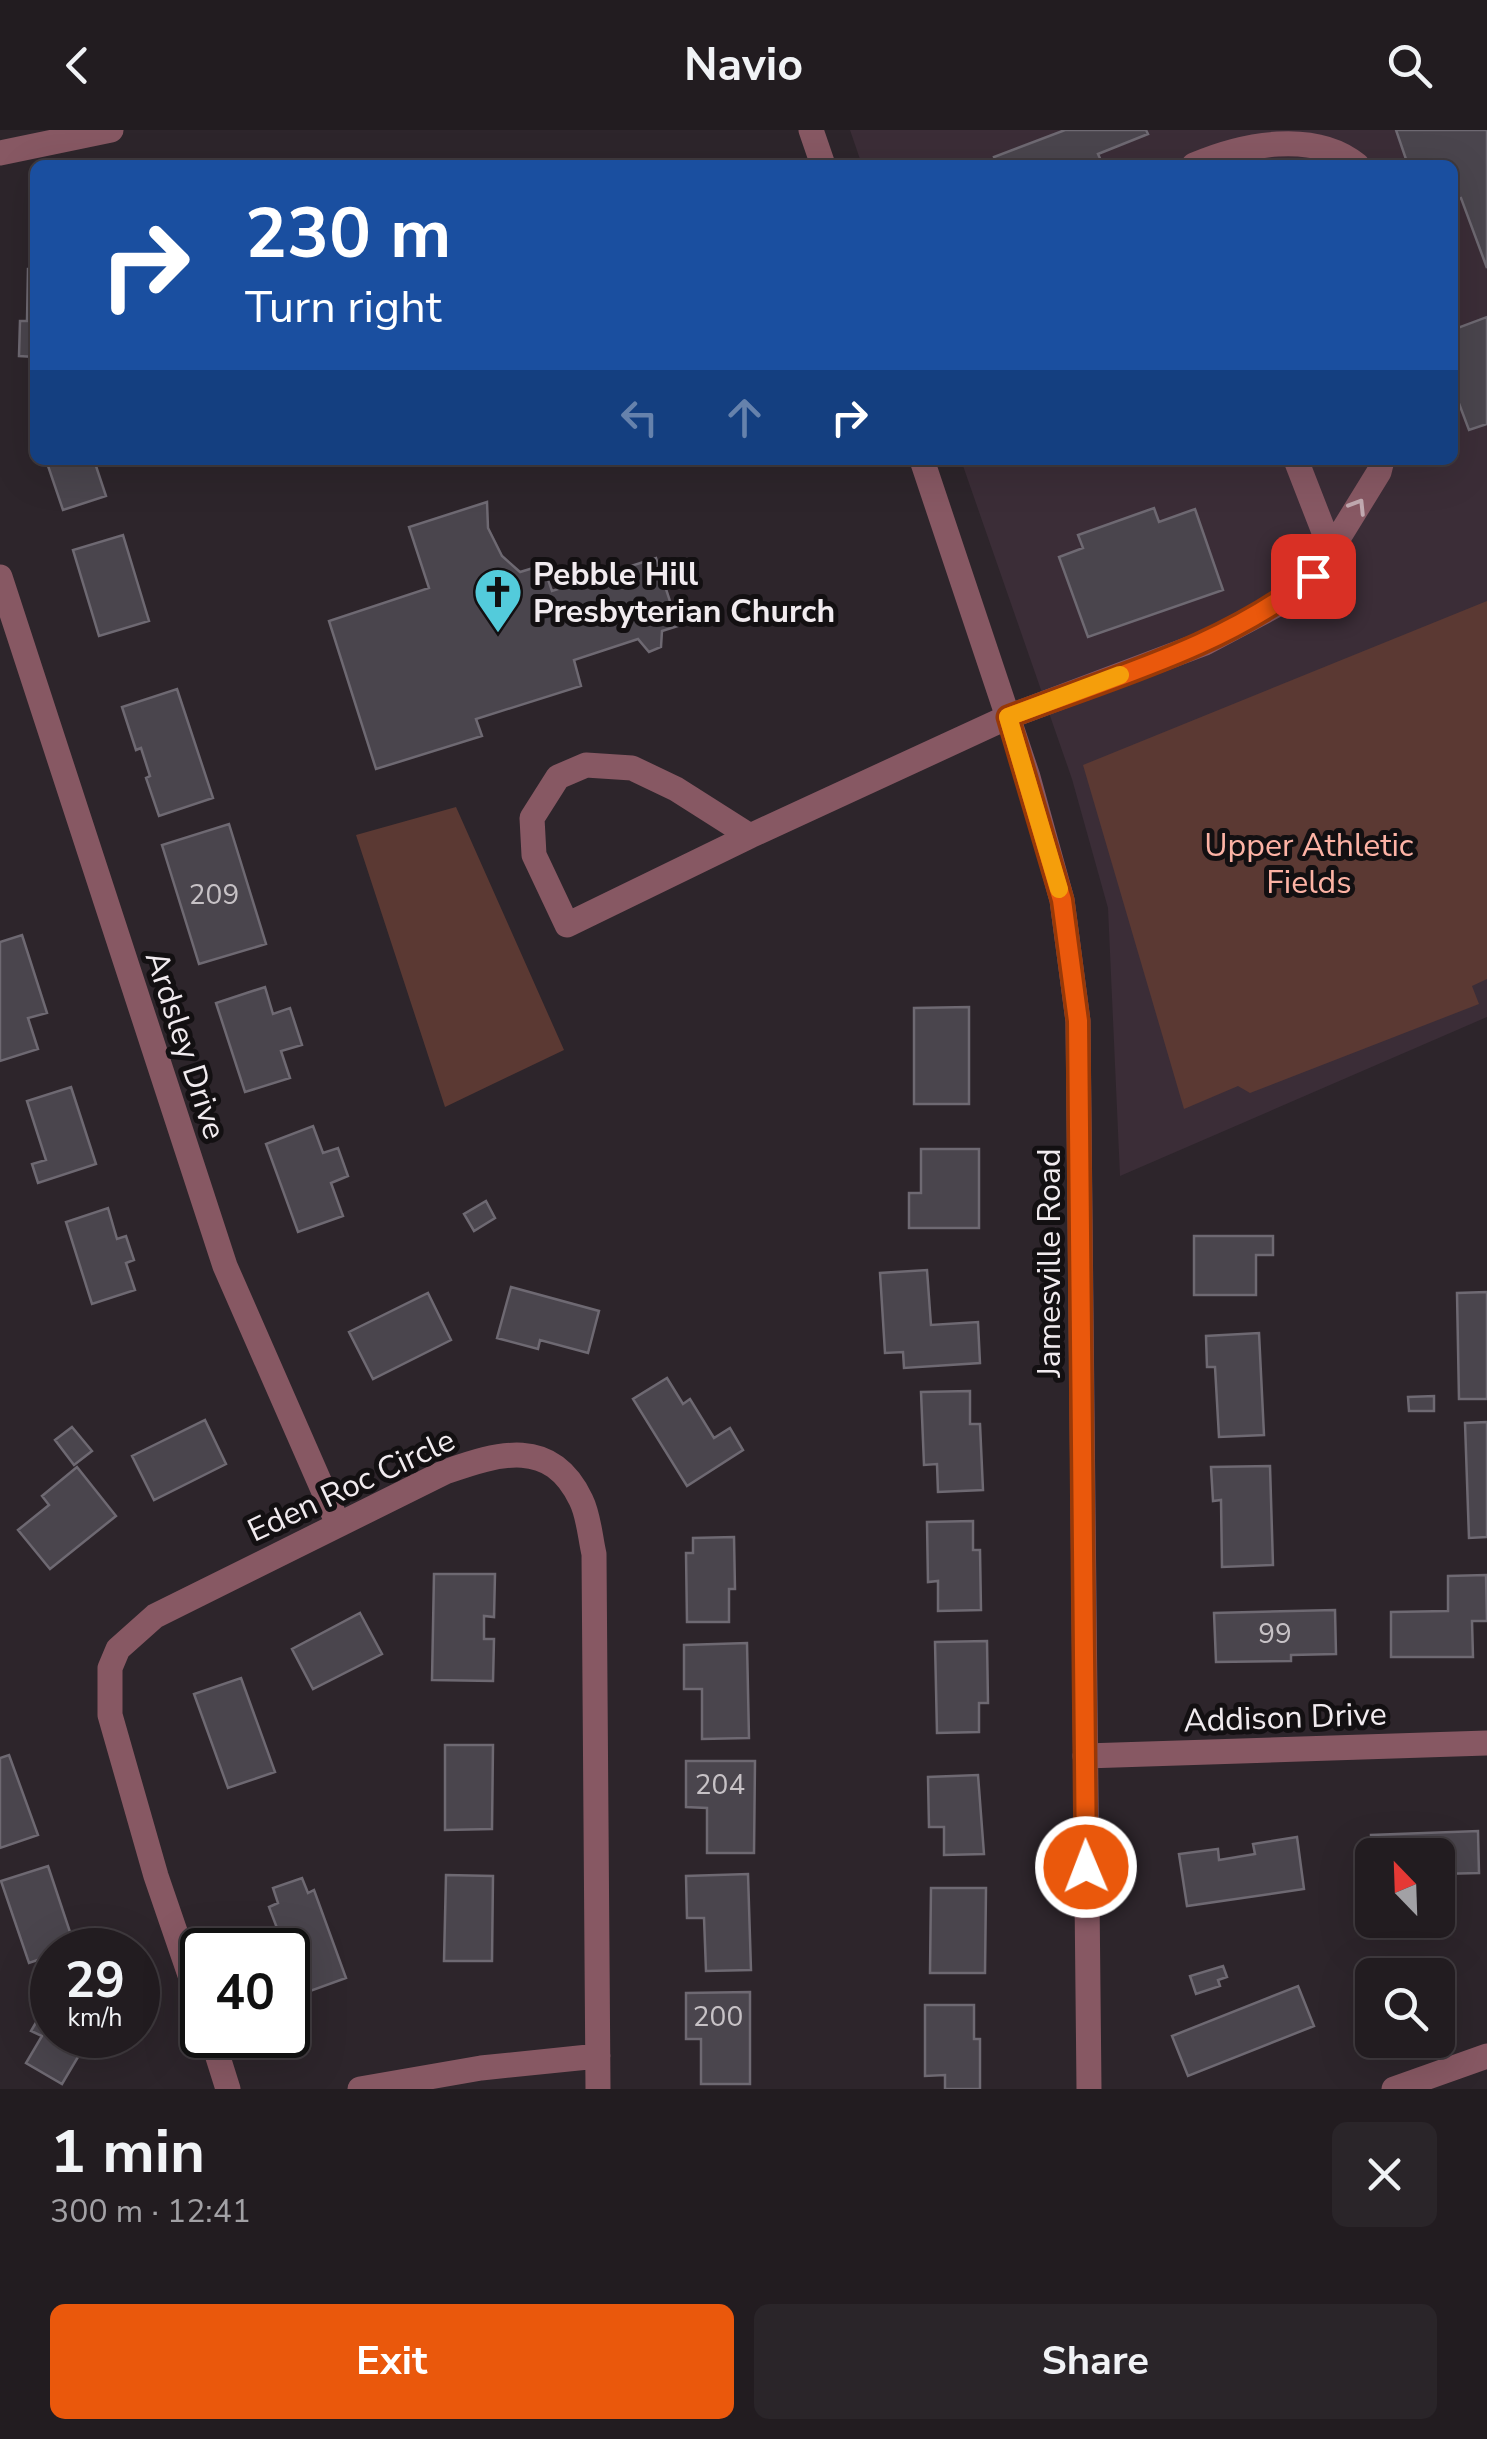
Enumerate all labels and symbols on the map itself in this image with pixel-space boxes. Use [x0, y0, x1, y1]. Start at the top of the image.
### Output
one-way arrow [1346, 499, 1365, 517]
pin [1271, 534, 1356, 619]
place label: Pebble Hill Presbyterian Church [533, 553, 835, 633]
church icon: Pebble Hill Presbyterian Church [472, 566, 524, 634]
park label: Upper Athletic Fields [1204, 824, 1414, 904]
house number: 209 [189, 876, 239, 914]
street label: Ardsley Drive [135, 946, 236, 1145]
street label: Jamesville Road [1028, 1148, 1071, 1379]
street label: Eden Roc Circle [241, 1419, 462, 1552]
house number: 99 [1258, 1615, 1292, 1653]
street label: Addison Drive [1183, 1692, 1387, 1743]
house number: 204 [695, 1766, 745, 1804]
position arrow [1034, 1815, 1138, 1919]
north arrow [1355, 1838, 1455, 1938]
speed limit sign: 40 [180, 1928, 310, 2058]
house number: 200 [693, 1998, 743, 2036]

